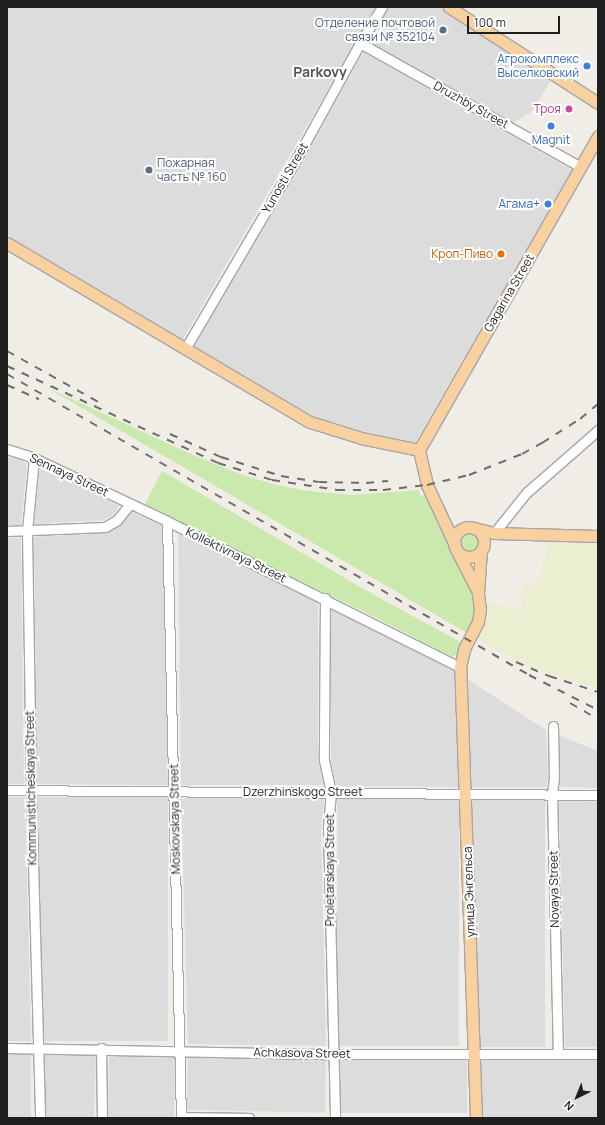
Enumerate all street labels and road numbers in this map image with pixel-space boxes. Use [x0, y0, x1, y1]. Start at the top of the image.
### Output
street label: Druzhby Street [431, 78, 511, 132]
street label: Yunosti Street [259, 140, 311, 216]
street label: Gagarina Street [481, 252, 537, 334]
street label: Sennaya Street [27, 450, 111, 500]
street label: Kollektivnaya Street [183, 524, 289, 586]
street label: Kommunisticheskaya Street [22, 710, 40, 866]
street label: Moskovskaya Street [167, 763, 183, 875]
street label: Dzerzhinskogo Street [243, 785, 363, 799]
street label: Proletarskaya Street [323, 814, 337, 926]
street label: улица Энгельса [460, 846, 478, 938]
street label: Novaya Street [546, 850, 562, 928]
street label: Achkasova Street [253, 1045, 351, 1061]

